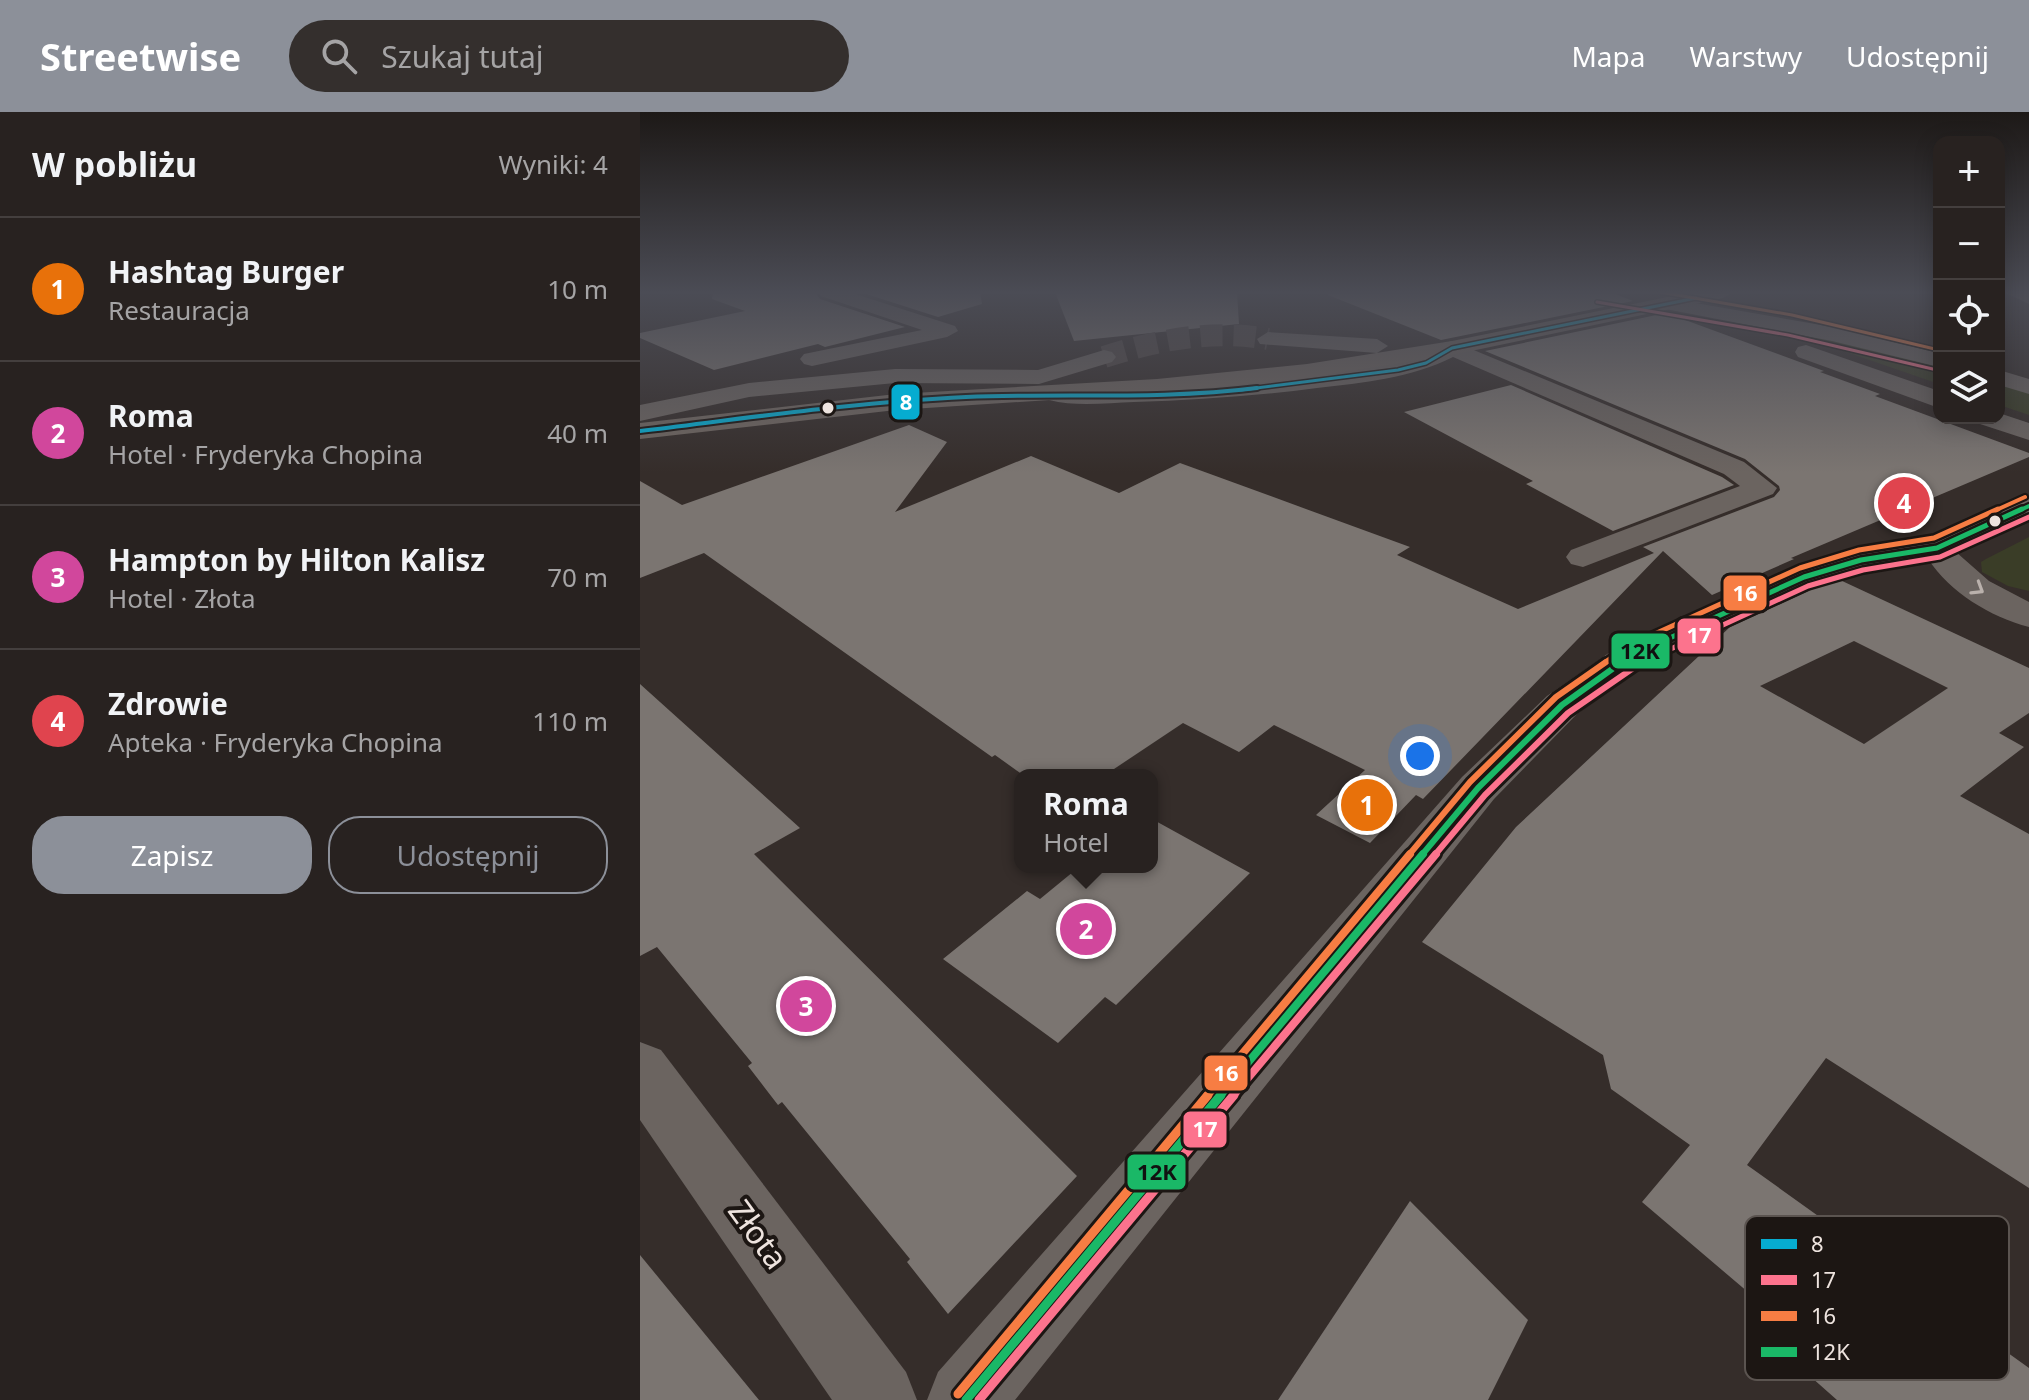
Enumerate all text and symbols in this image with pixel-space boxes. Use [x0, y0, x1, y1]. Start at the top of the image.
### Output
search box [289, 20, 849, 92]
text: Streetwise [40, 30, 241, 82]
icon: search [317, 34, 361, 78]
text: Szukaj tutaj [381, 36, 543, 77]
text: Mapa [1571, 37, 1646, 75]
text: Warstwy [1690, 37, 1802, 75]
text: Udostępnij [1846, 37, 1989, 75]
map controls [1933, 136, 2005, 424]
button: + [1933, 136, 2005, 208]
text: W pobliżu [32, 141, 197, 187]
text: Wyniki: 4 [499, 146, 608, 182]
button: − [1933, 208, 2005, 280]
text: Hashtag Burger [108, 251, 344, 292]
text: 1 [51, 271, 65, 307]
text: 10 m [547, 271, 608, 307]
button: locate [1933, 280, 2005, 352]
text: Restauracja [108, 292, 250, 328]
button: layers [1933, 352, 2005, 424]
line badge: 8 [890, 383, 921, 421]
text: 8 [900, 386, 912, 416]
text: Roma [108, 395, 194, 436]
unlabelled marker [820, 400, 836, 416]
text: 2 [51, 415, 65, 451]
text: 40 m [547, 415, 608, 451]
text: Hotel · Fryderyka Chopina [108, 436, 423, 472]
pin: 4 [1878, 473, 1930, 533]
unlabelled marker [1987, 513, 2003, 529]
text: Hampton by Hilton Kalisz [108, 539, 485, 580]
text: 3 [51, 559, 65, 595]
text: 70 m [547, 559, 608, 595]
line badge: 16 [1722, 574, 1768, 612]
text: 16 [1732, 577, 1758, 607]
one-way arrow [1969, 579, 1983, 594]
text: Hotel · Złota [108, 580, 256, 616]
line badge: 17 [1676, 617, 1722, 655]
text: 17 [1686, 619, 1712, 649]
line badge: 12K [1610, 632, 1671, 670]
text: 12K [1620, 635, 1660, 665]
text: Zdrowie [108, 683, 228, 724]
text: 4 [51, 703, 65, 739]
text: 110 m [532, 703, 608, 739]
text: Apteka · Fryderyka Chopina [108, 724, 443, 760]
your location [1400, 736, 1440, 776]
popup [1014, 769, 1158, 873]
pin: 1 [1341, 775, 1393, 835]
text: Roma [1043, 783, 1129, 824]
button: Zapisz [32, 816, 312, 894]
button: Udostępnij [328, 816, 608, 894]
text: Hotel [1043, 824, 1109, 860]
pin: 2 [1060, 899, 1112, 959]
pin: 3 [780, 976, 832, 1036]
line badge: 16 [1203, 1054, 1249, 1092]
text: 16 [1213, 1057, 1239, 1087]
line badge: 17 [1182, 1110, 1228, 1149]
text: 17 [1192, 1113, 1218, 1143]
line badge: 12K [1126, 1153, 1187, 1191]
text: 12K [1137, 1156, 1177, 1186]
street label: Złota [719, 1191, 799, 1277]
legend [1745, 1216, 2009, 1380]
text: 8 [1811, 1228, 1824, 1258]
text: 17 [1811, 1264, 1836, 1294]
text: 16 [1811, 1300, 1836, 1330]
text: 12K [1811, 1336, 1850, 1366]

